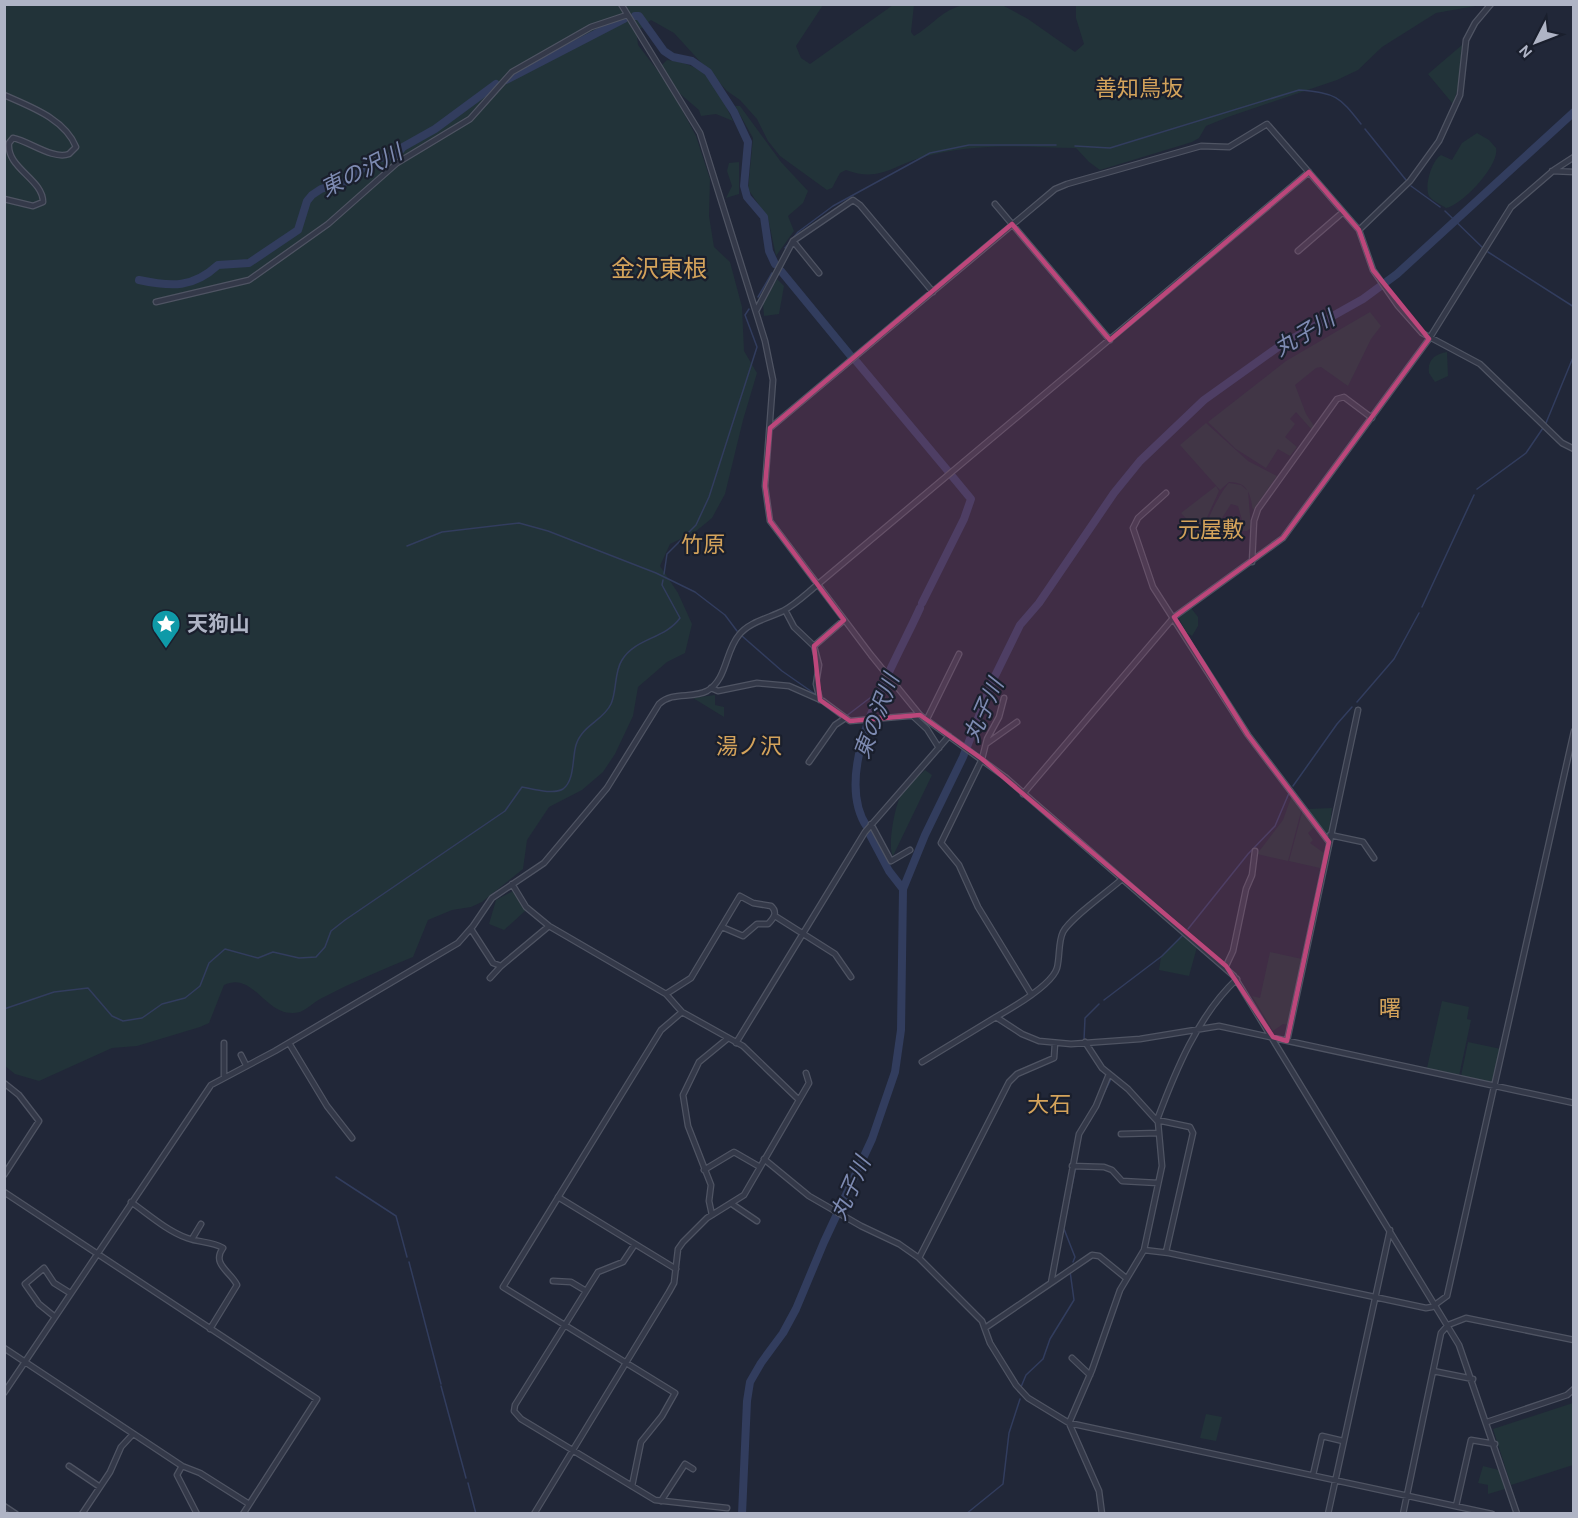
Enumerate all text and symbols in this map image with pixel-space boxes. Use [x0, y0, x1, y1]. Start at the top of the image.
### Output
north arrow [1506, 12, 1566, 72]
text: N [1514, 41, 1536, 62]
district label: 善知鳥坂 [1095, 76, 1183, 102]
water label: 東の沢川 [316, 138, 408, 202]
district label: 金沢東根 [611, 255, 707, 283]
water label: 丸子川 [1270, 305, 1341, 362]
district label: 元屋敷 [1178, 517, 1244, 543]
district label: 竹原 [681, 532, 725, 558]
place icon: 天狗山 [150, 608, 182, 650]
place label: 天狗山 [187, 612, 250, 636]
water label: 東の沢川 [849, 669, 906, 762]
water label: 丸子川 [959, 673, 1010, 746]
district label: 湯ノ沢 [716, 734, 782, 760]
district label: 曙 [1379, 996, 1401, 1022]
district label: 大石 [1027, 1092, 1071, 1118]
water label: 丸子川 [826, 1151, 877, 1224]

